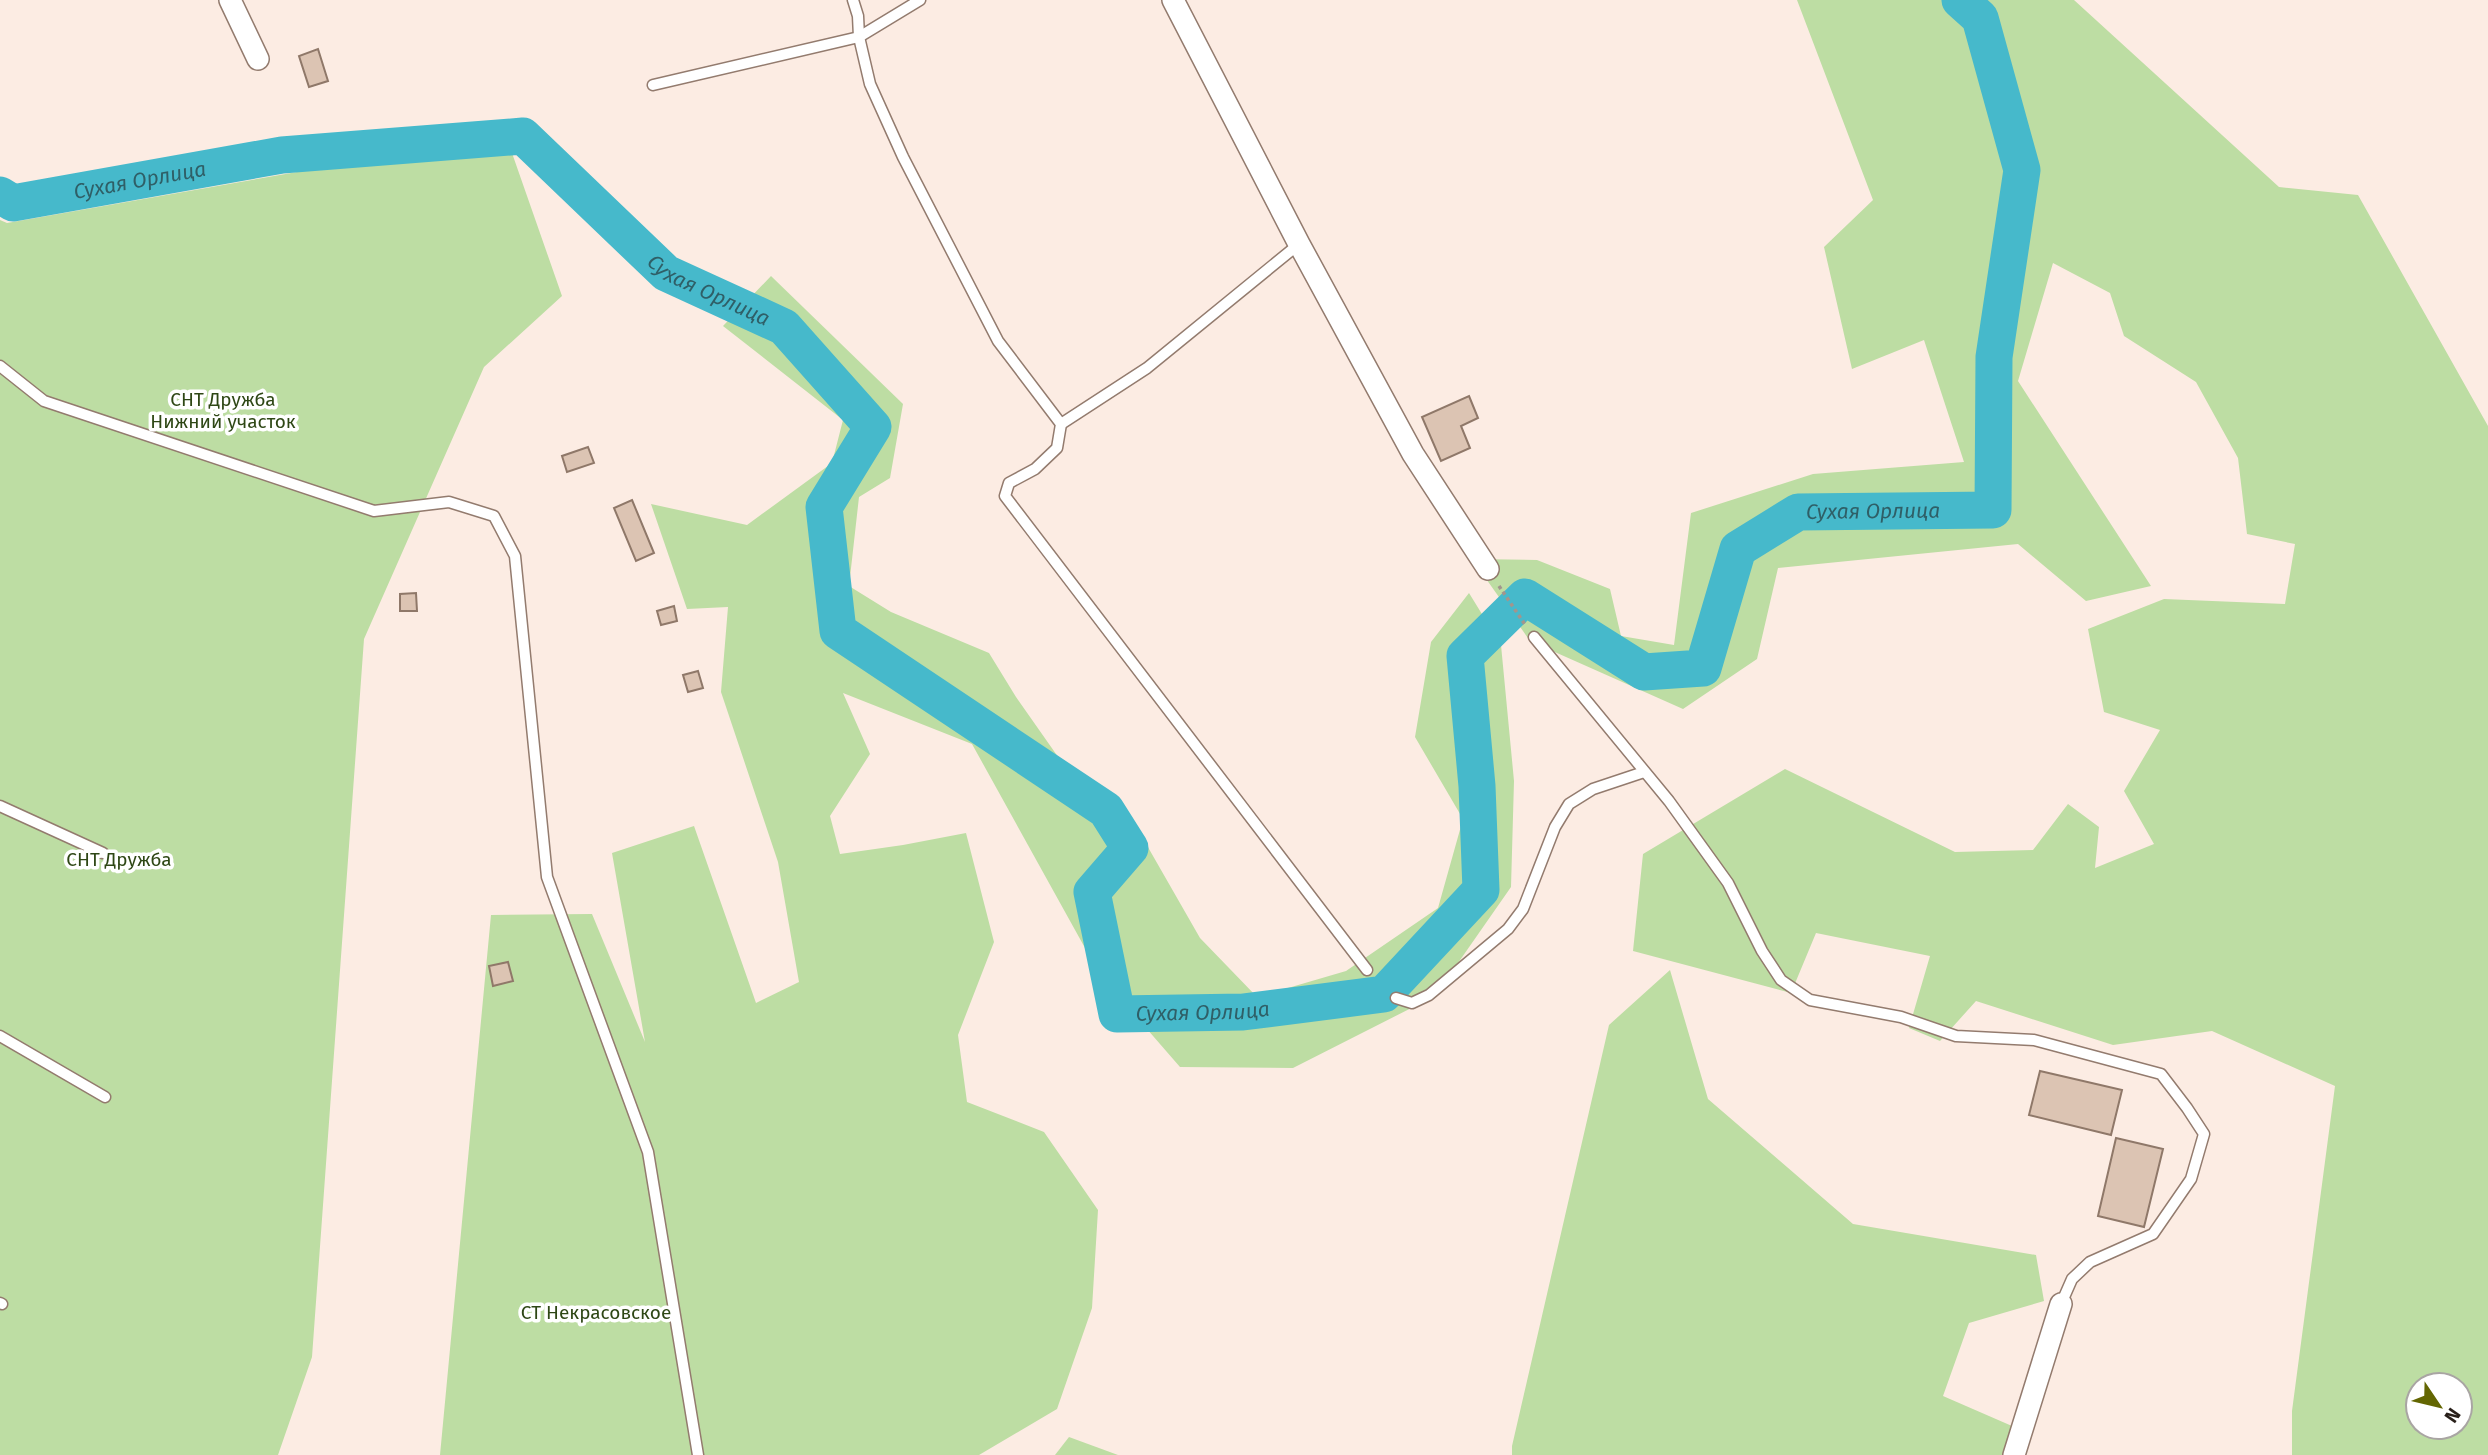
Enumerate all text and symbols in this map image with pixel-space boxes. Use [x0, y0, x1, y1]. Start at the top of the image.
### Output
water label: Сухая Орлица [71, 156, 208, 205]
water label: Сухая Орлица [642, 249, 774, 332]
park label: СНТ Дружба Нижний участок [150, 388, 296, 433]
water label: Сухая Орлица [1806, 498, 1940, 525]
park label: СНТ Дружба [66, 848, 172, 871]
water label: Сухая Орлица [1135, 996, 1271, 1027]
park label: СТ Некрасовское [521, 1301, 671, 1324]
north arrow [2404, 1371, 2474, 1441]
text: N [2439, 1404, 2466, 1427]

